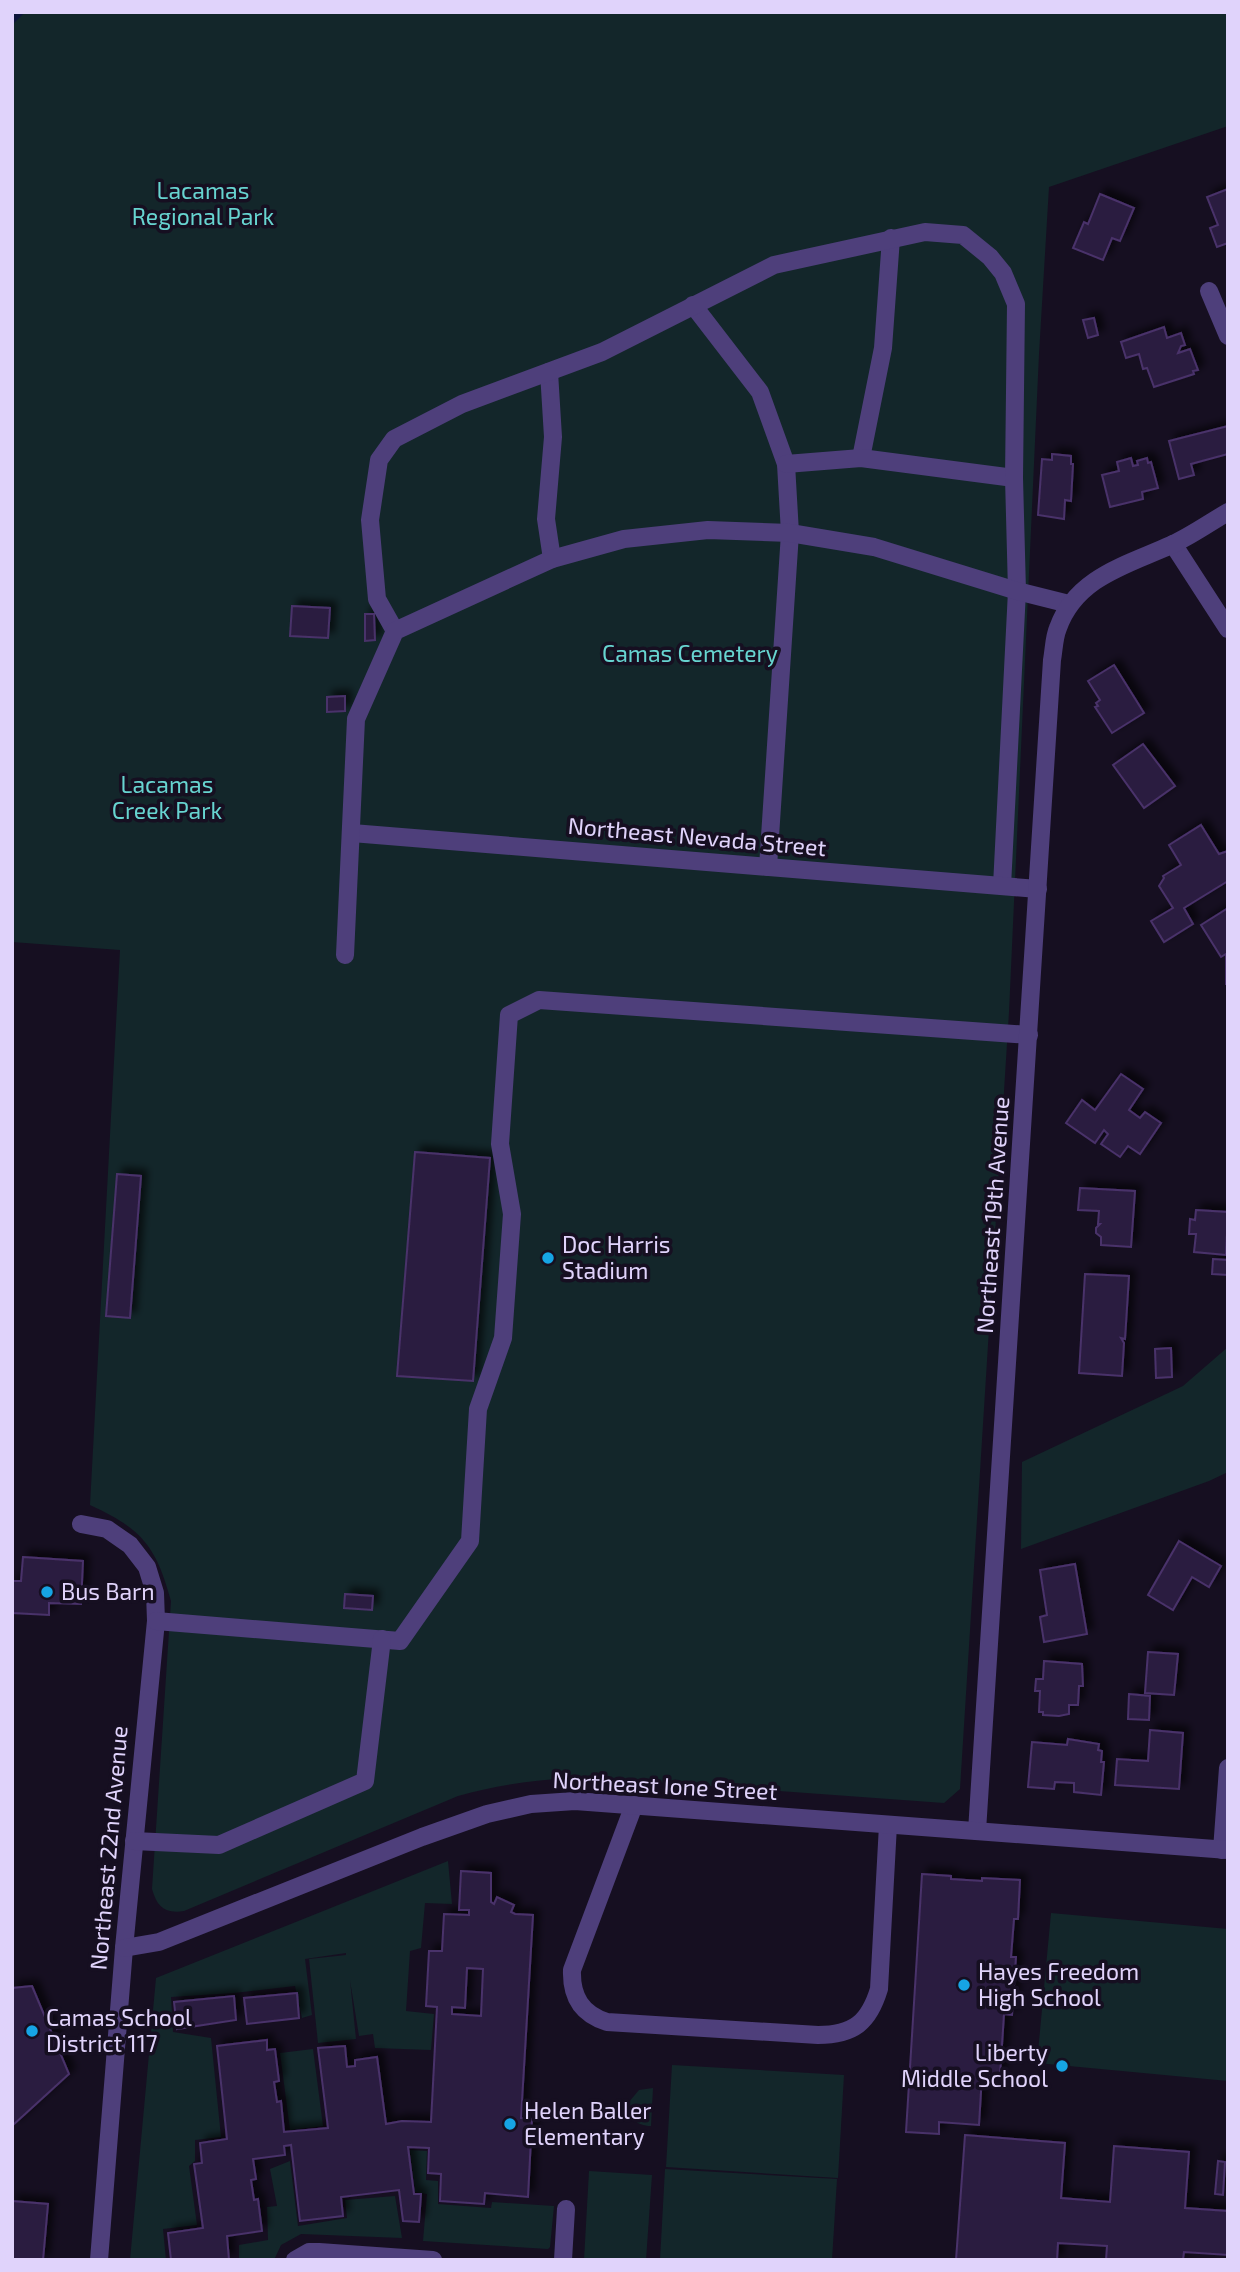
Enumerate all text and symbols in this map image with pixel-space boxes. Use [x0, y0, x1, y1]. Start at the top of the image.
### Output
park label: Lacamas Regional Park [132, 176, 275, 230]
park label: Camas Cemetery [602, 639, 778, 667]
park label: Lacamas Creek Park [112, 770, 222, 824]
street label: Northeast Nevada Street [567, 811, 828, 861]
street label: Northeast 19th Avenue [970, 1096, 1014, 1334]
place label: Doc Harris Stadium [562, 1230, 671, 1284]
marker: Doc Harris Stadium [540, 1250, 556, 1266]
place label: Bus Barn [61, 1577, 155, 1605]
marker: Bus Barn [39, 1584, 55, 1600]
street label: Northeast 22nd Avenue [83, 1725, 133, 1971]
street label: Northeast Ione Street [552, 1765, 778, 1805]
place label: Hayes Freedom High School [978, 1957, 1139, 2011]
marker: Hayes Freedom High School [956, 1977, 972, 1993]
place label: Camas School District 117 [46, 2003, 192, 2057]
marker: Camas School District 117 [24, 2023, 40, 2039]
place label: Liberty Middle School [901, 2038, 1048, 2092]
marker: Liberty Middle School [1054, 2058, 1070, 2074]
place label: Helen Baller Elementary [524, 2096, 652, 2150]
marker: Helen Baller Elementary [502, 2116, 518, 2132]

